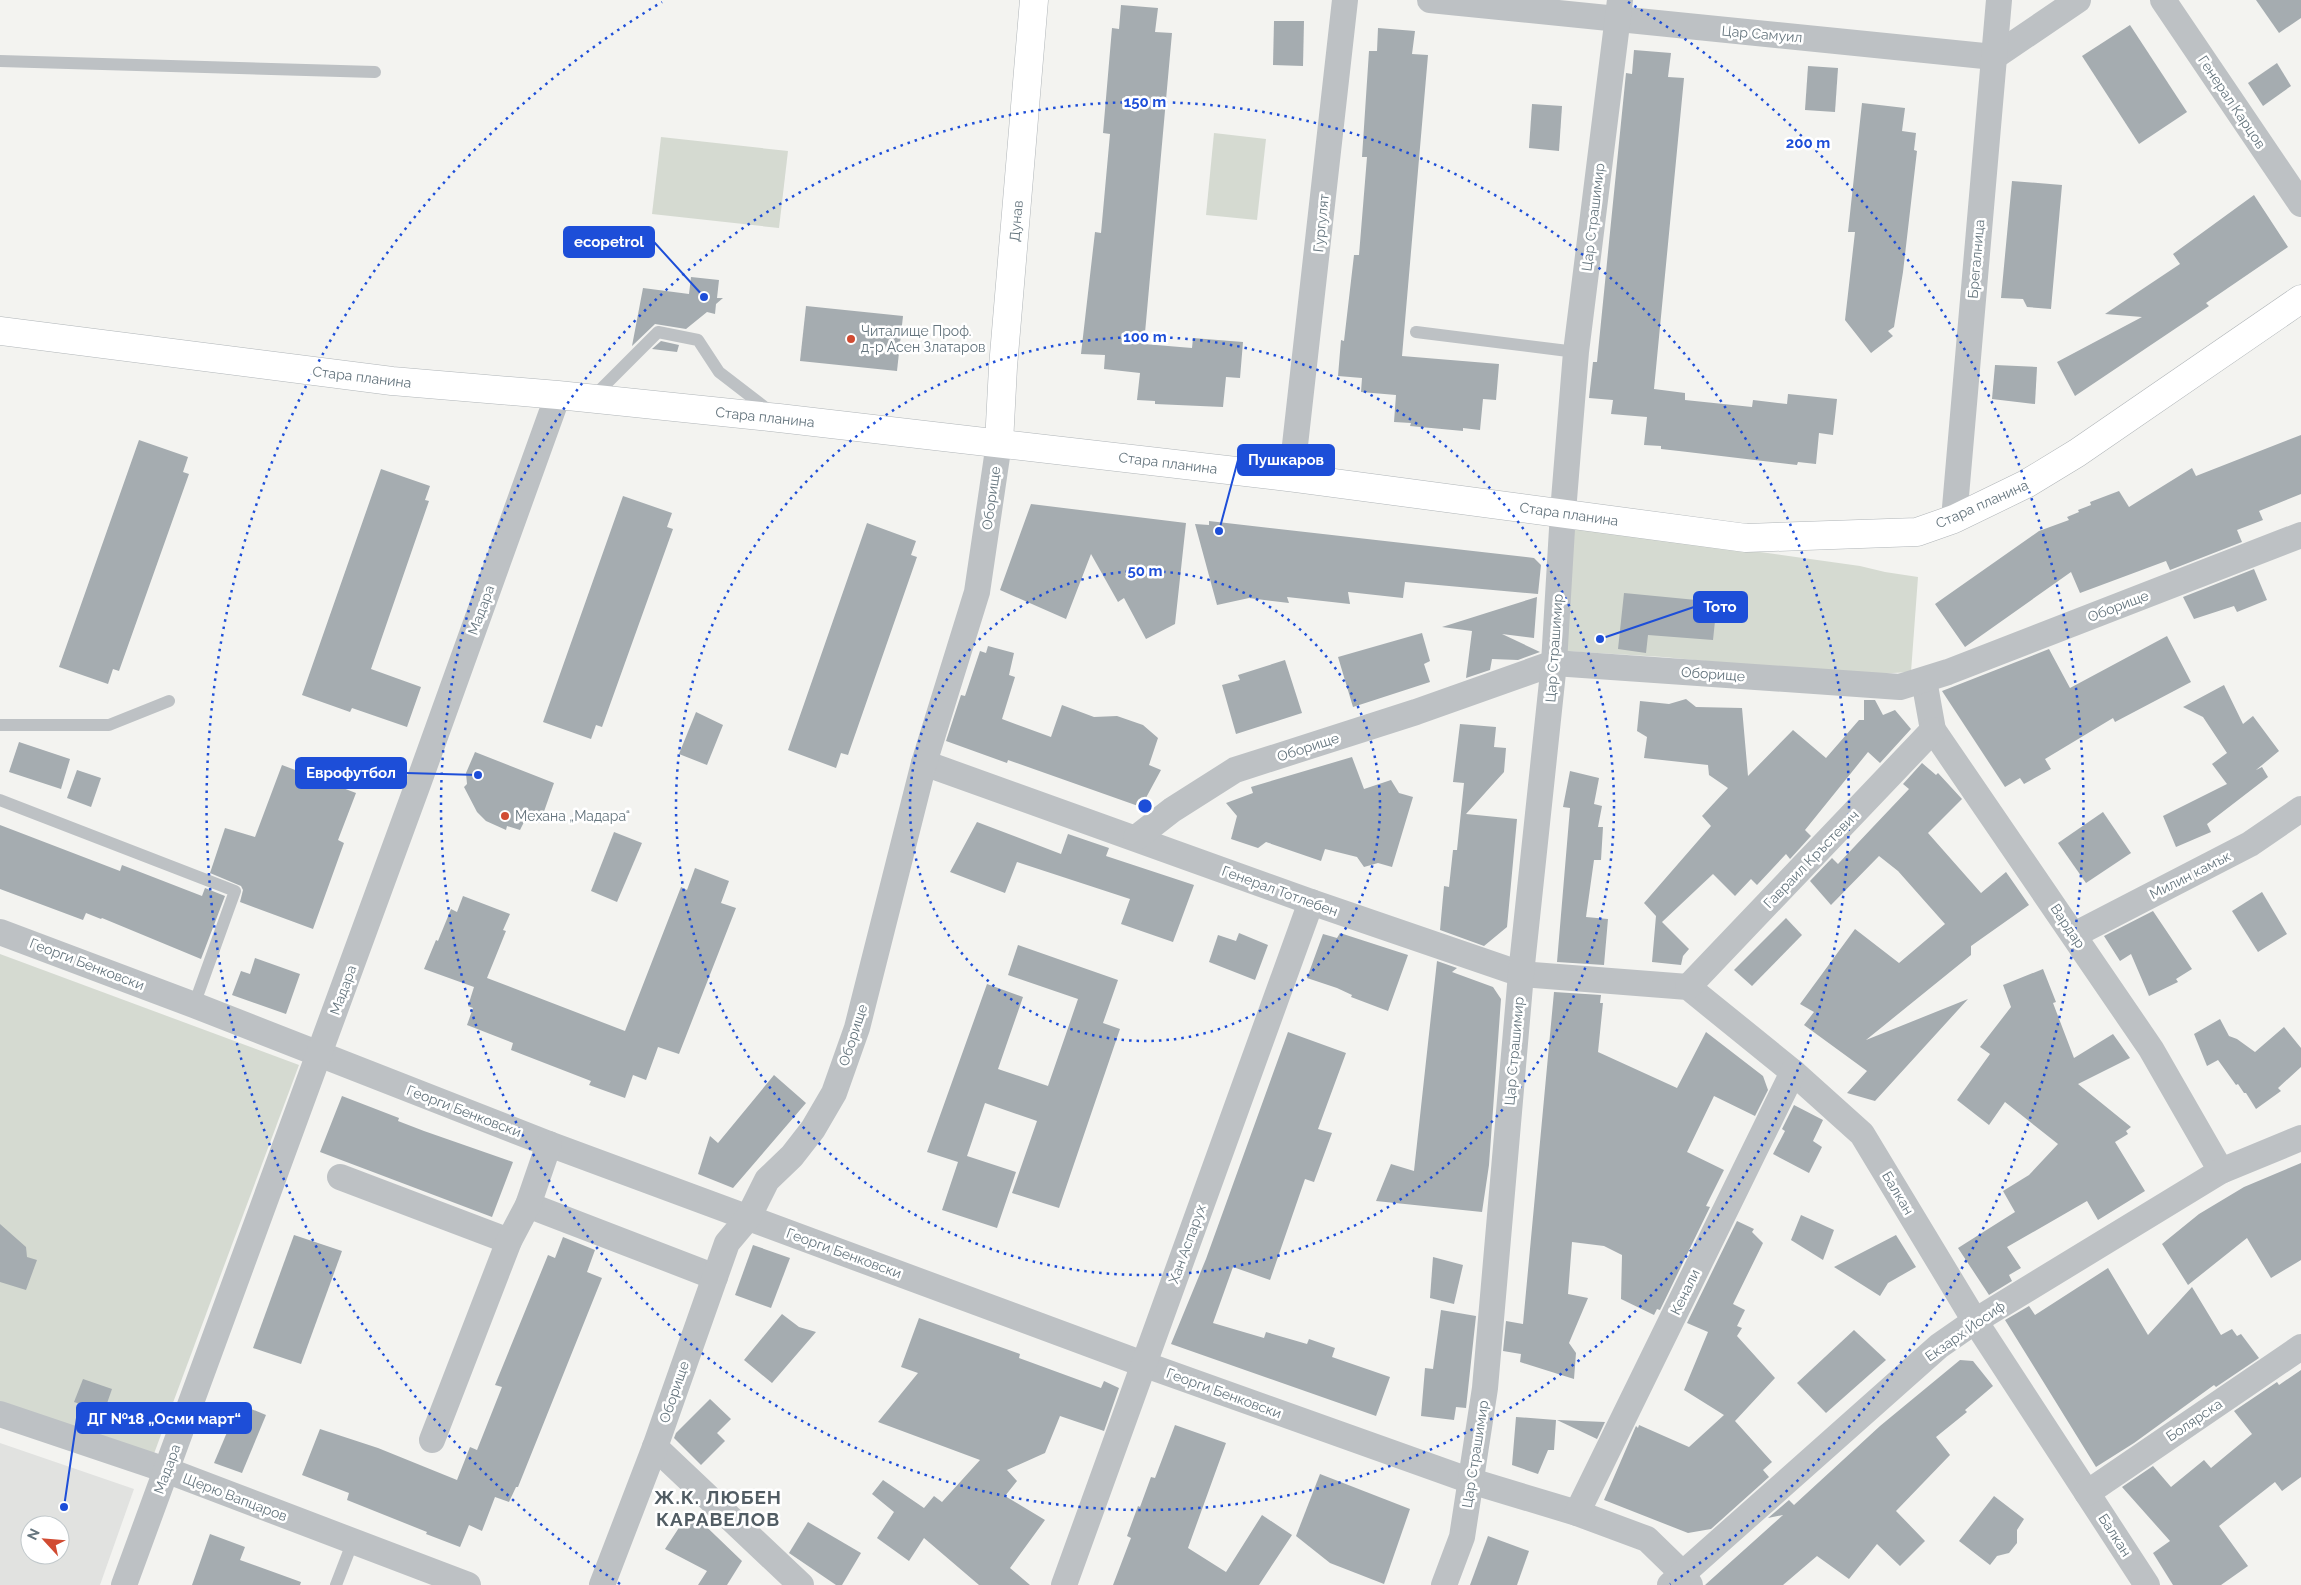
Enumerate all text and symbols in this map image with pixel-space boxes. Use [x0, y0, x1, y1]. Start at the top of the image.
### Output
street label: Цар Самуил [1721, 22, 1803, 46]
street label: Генерал Карцов [2195, 52, 2269, 152]
text: 150 m [1124, 93, 1166, 111]
text: 200 m [1786, 134, 1830, 152]
street label: Цар Страшимир [1578, 162, 1608, 272]
street label: Гургулят [1310, 193, 1332, 253]
street label: Дунав [1006, 200, 1026, 242]
street label: Брегалница [1965, 219, 1987, 299]
callout: ecopetrol [564, 227, 654, 257]
text: ecopetrol [574, 233, 644, 251]
place label: Читалище Проф. д-р Асен Златаров [861, 323, 985, 355]
text: 100 m [1123, 328, 1167, 346]
marker: Читалище Проф. д-р Асен Златаров [845, 333, 857, 345]
street label: Стара планина [312, 363, 412, 391]
street label: Стара планина [715, 404, 815, 430]
callout: Пушкаров [1238, 445, 1334, 475]
street label: Стара планина [1118, 449, 1218, 477]
text: Пушкаров [1248, 451, 1324, 469]
street label: Оборище [979, 465, 1003, 531]
street label: Стара планина [1933, 476, 2031, 532]
street label: Стара планина [1519, 499, 1619, 529]
text: 50 m [1127, 562, 1163, 580]
street label: Мадара [465, 583, 497, 637]
street label: Оборище [2085, 587, 2151, 625]
callout: Тото [1694, 592, 1747, 622]
street label: Цар Страшимир [1542, 593, 1566, 703]
text: Тото [1703, 598, 1737, 616]
street label: Оборище [1680, 664, 1746, 684]
street label: Оборище [1275, 729, 1341, 765]
callout: Еврофутбол [296, 758, 406, 788]
text: Еврофутбол [306, 764, 396, 782]
centre of rings [1136, 797, 1154, 815]
street label: Гавраил Кръстевич [1760, 807, 1862, 911]
place label: Механа „Мадара“ [515, 808, 630, 824]
marker: Механа „Мадара“ [499, 810, 511, 822]
street label: Милин камък [2147, 848, 2233, 902]
street label: Генерал Тотлебен [1220, 863, 1340, 919]
street label: Вардар [2047, 901, 2089, 951]
street label: Георги Бенковски [27, 935, 147, 993]
street label: Мадара [327, 963, 359, 1017]
street label: Цар Страшимир [1501, 996, 1527, 1106]
street label: Оборище [835, 1002, 871, 1068]
street label: Георги Бенковски [404, 1082, 524, 1140]
street label: Балкан [1879, 1168, 1917, 1218]
street label: Хан Аспарух [1165, 1202, 1209, 1286]
street label: Георги Бенковски [784, 1225, 904, 1281]
street label: Кенали [1667, 1267, 1703, 1317]
street label: Екзарх Йосиф [1921, 1297, 2008, 1364]
street label: Оборище [656, 1359, 692, 1425]
street label: Георги Бенковски [1164, 1365, 1284, 1421]
street label: Болярска [2163, 1396, 2225, 1444]
street label: Цар Страшимир [1459, 1399, 1491, 1509]
callout: ДГ №18 „Осми март“ [77, 1403, 251, 1433]
text: ДГ №18 „Осми март“ [87, 1410, 241, 1428]
street label: Мадара [151, 1442, 183, 1496]
street label: Щерю Вапцаров [181, 1470, 289, 1524]
district label: Ж.К. ЛЮБЕН КАРАВЕЛОВ [654, 1486, 782, 1530]
street label: Балкан [2095, 1511, 2135, 1559]
north arrow [20, 1515, 70, 1565]
text: N [24, 1526, 43, 1543]

